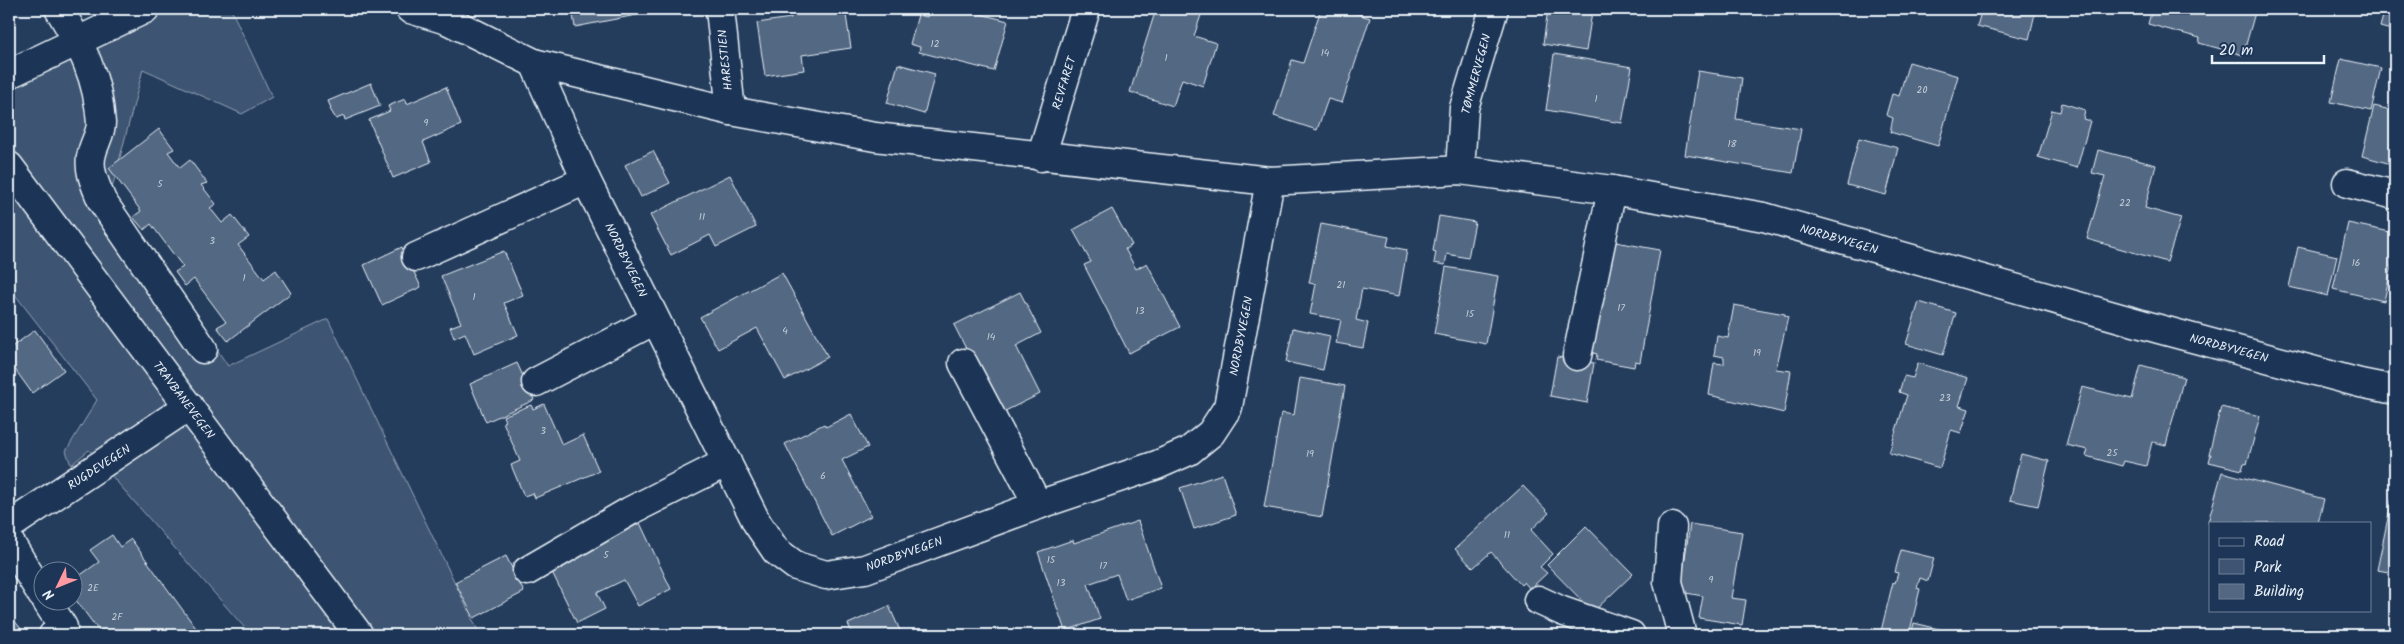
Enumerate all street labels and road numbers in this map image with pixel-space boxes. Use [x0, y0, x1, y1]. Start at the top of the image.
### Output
street label: HARESTIEN [713, 29, 738, 91]
street label: TØMMERVEGEN [1457, 32, 1496, 116]
street label: REVFARET [1047, 53, 1082, 112]
street label: NORDBYVEGEN [1797, 219, 1880, 260]
street label: NORDBYVEGEN [599, 220, 652, 301]
street label: NORDBYVEGEN [1224, 295, 1259, 377]
street label: NORDBYVEGEN [2187, 329, 2270, 368]
street label: TRAVBANEVEGEN [148, 357, 219, 443]
street label: RUGDEVEGEN [64, 440, 135, 495]
street label: NORDBYVEGEN [863, 532, 945, 577]

